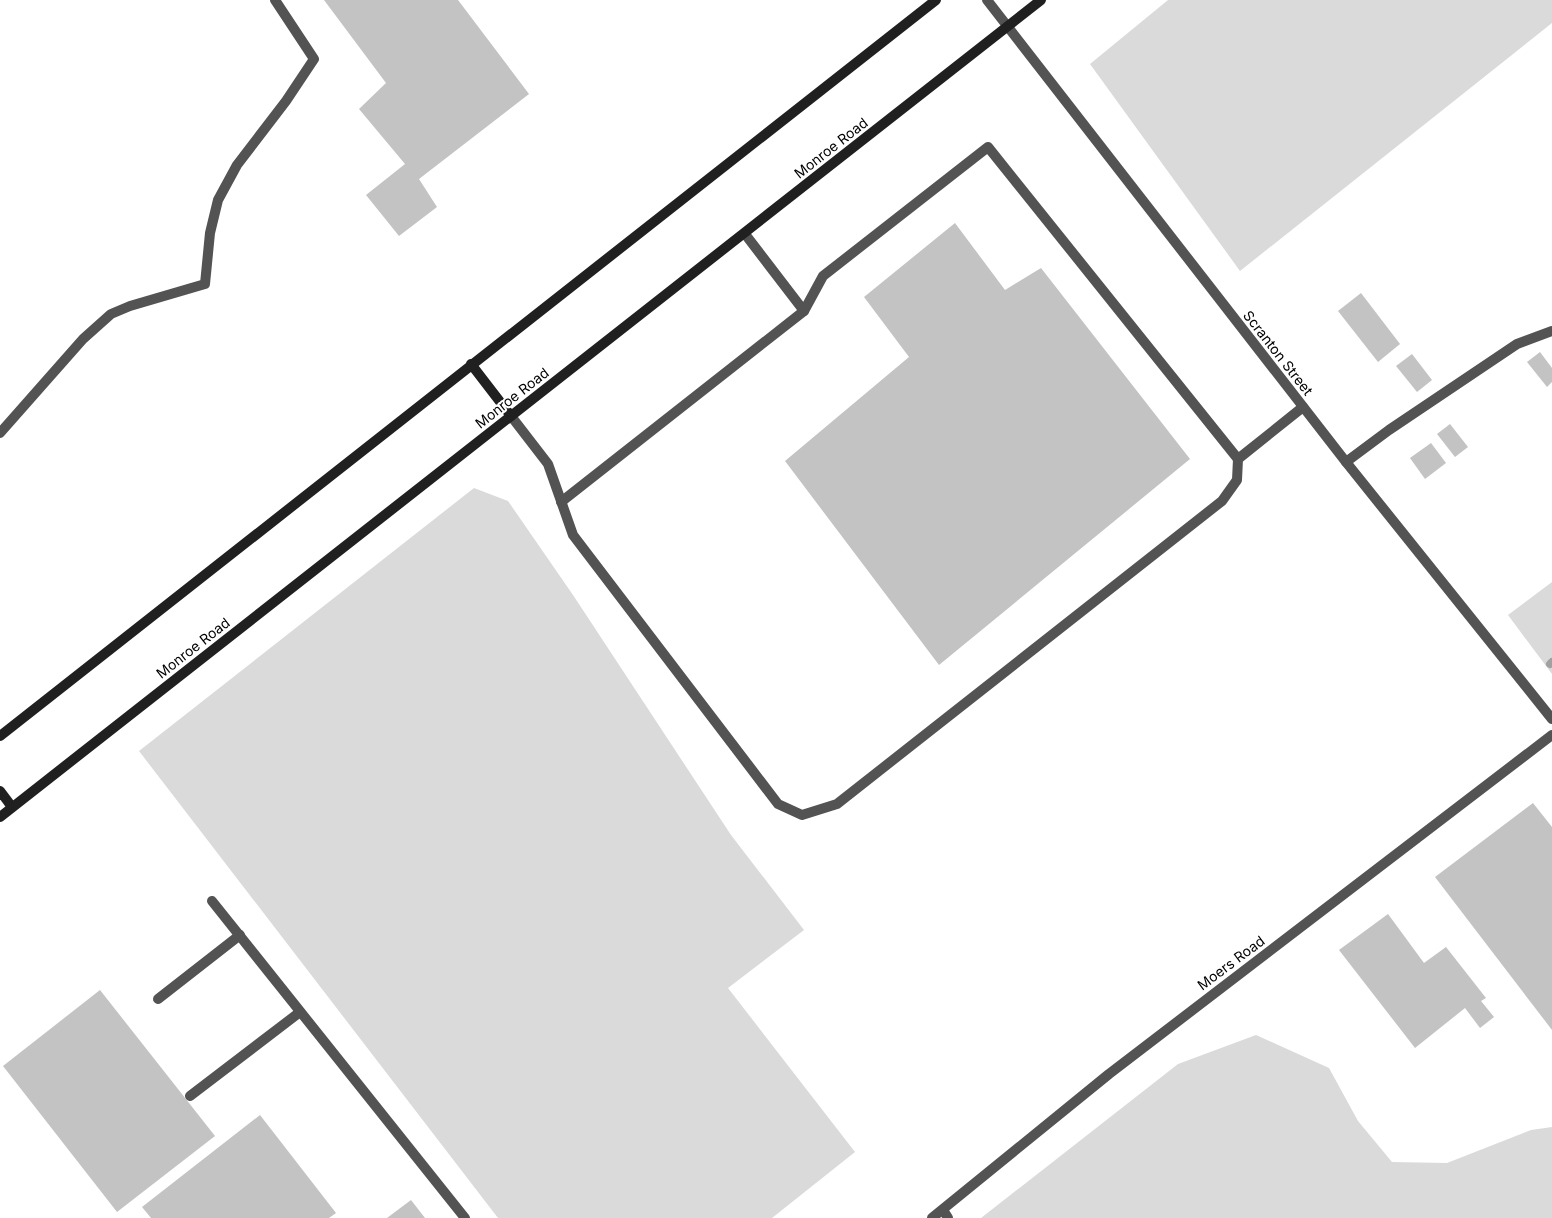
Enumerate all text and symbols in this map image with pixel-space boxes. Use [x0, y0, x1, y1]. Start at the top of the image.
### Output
street label: Monroe Road [791, 114, 871, 182]
street label: Scranton Street [1240, 307, 1317, 399]
street label: Monroe Road [472, 364, 552, 432]
street label: Monroe Road [153, 614, 233, 682]
street label: Moers Road [1194, 932, 1268, 993]

